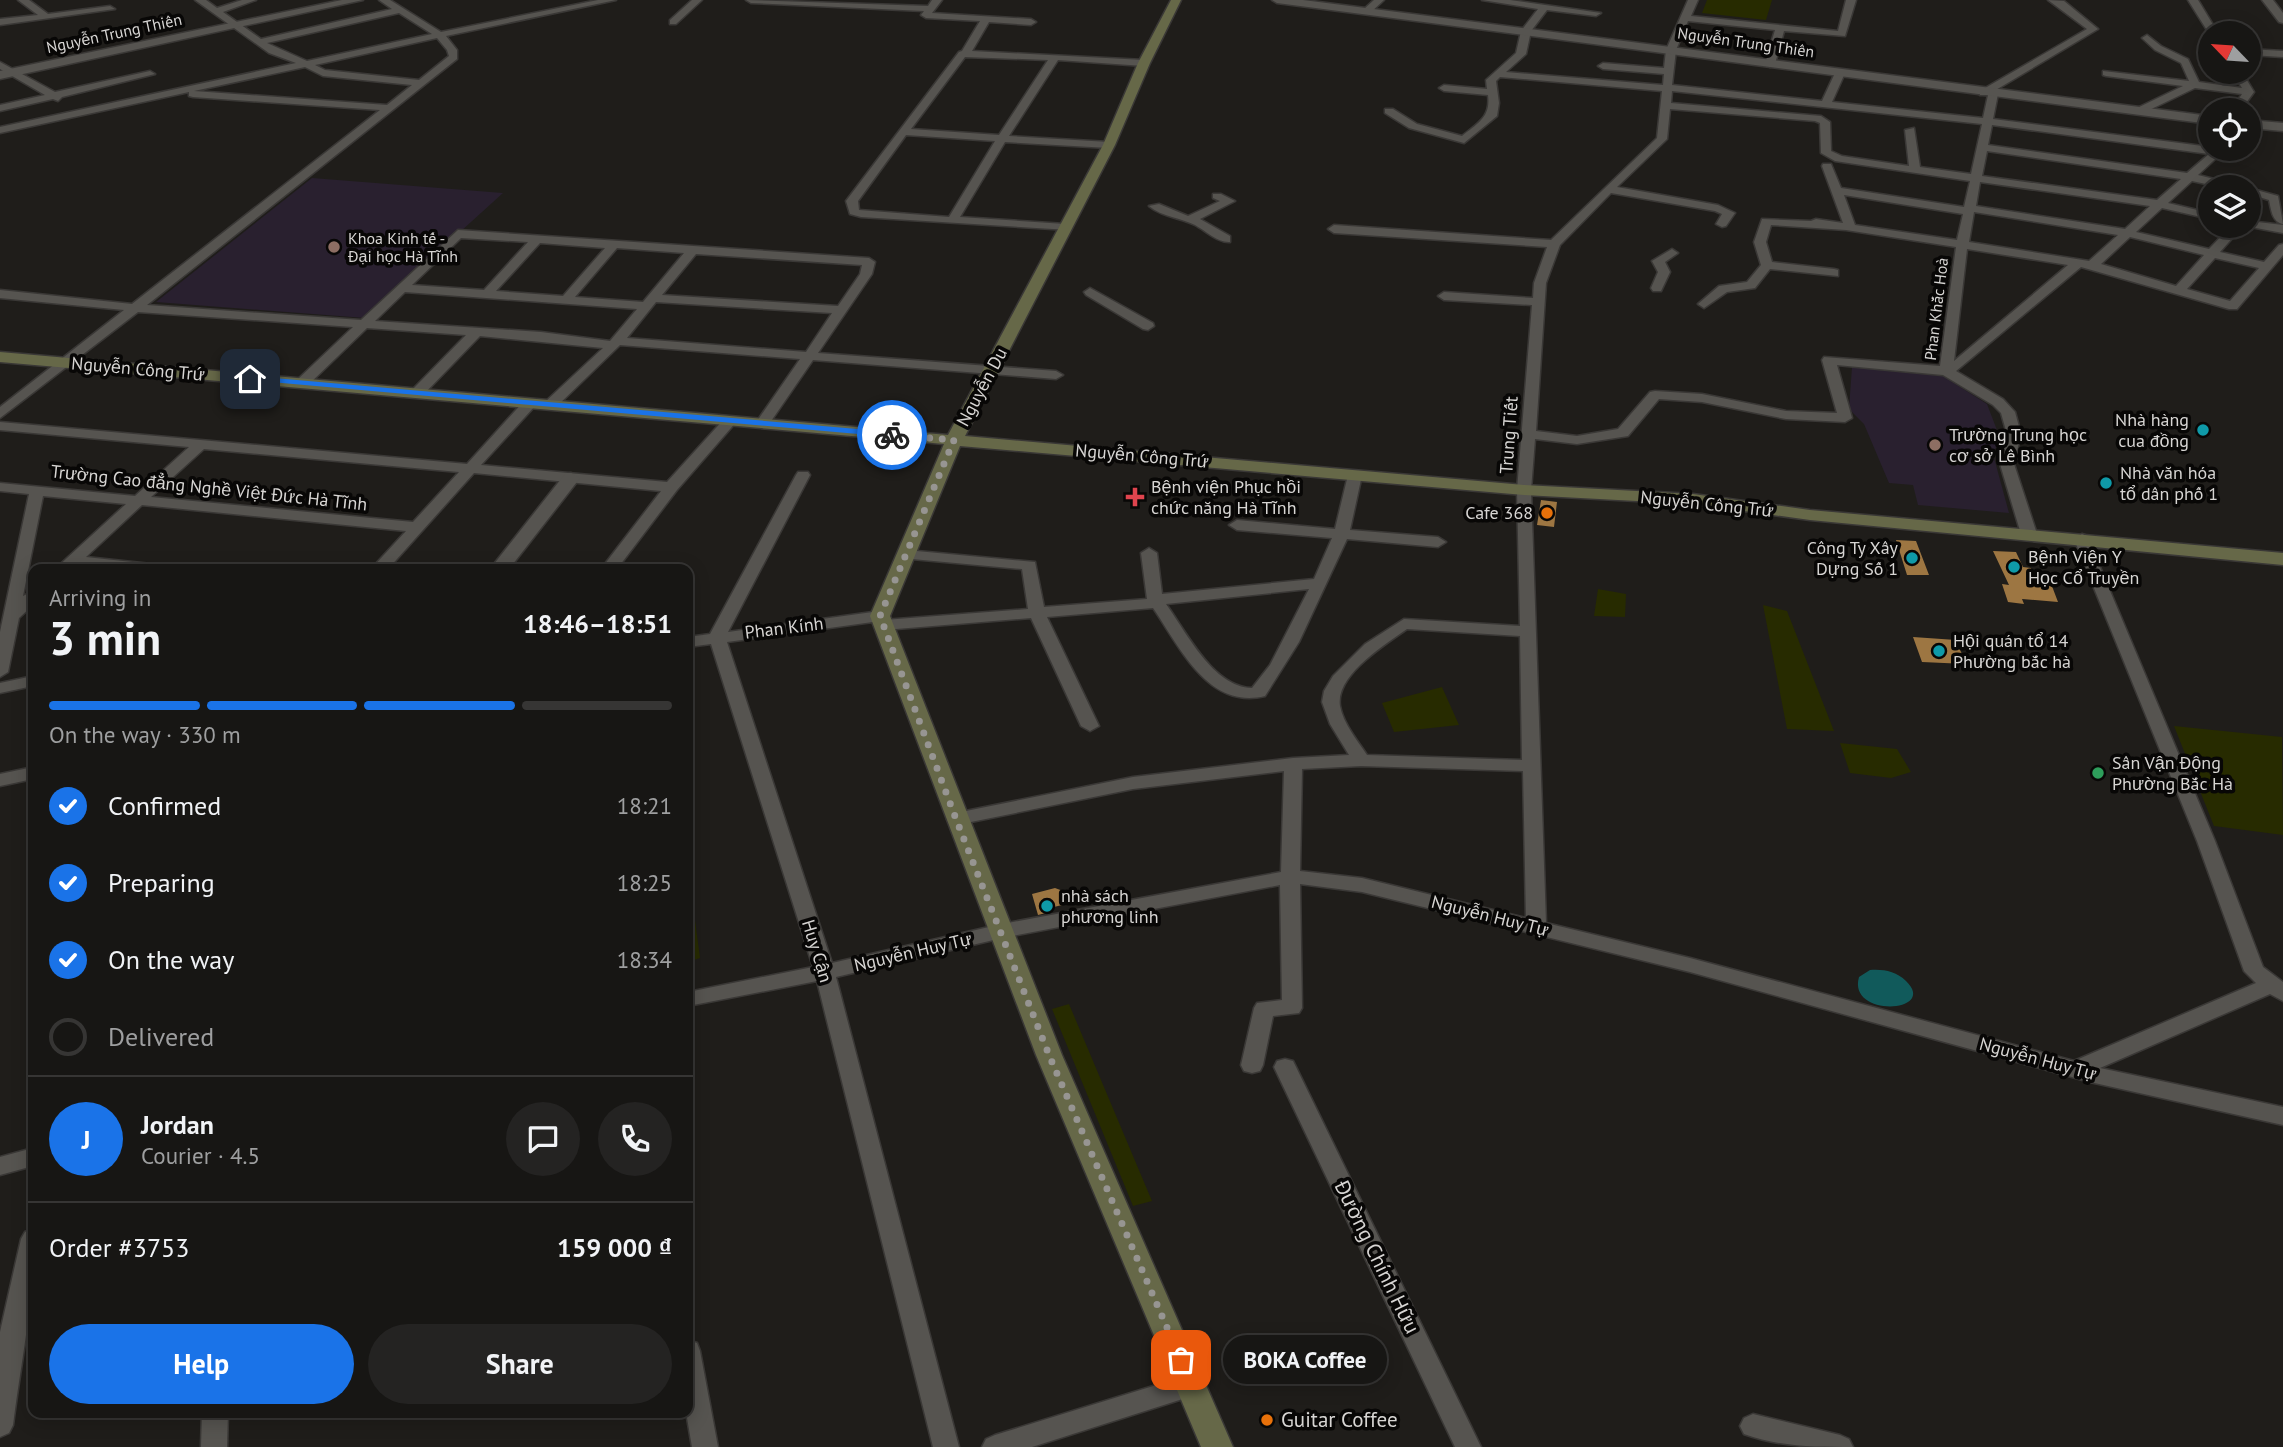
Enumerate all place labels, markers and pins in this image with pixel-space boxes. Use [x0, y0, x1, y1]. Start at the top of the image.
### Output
place label: Khoa Kinh tế - Đại học Hà Tĩnh [347, 228, 458, 266]
marker: Khoa Kinh tế - Đại học Hà Tĩnh [326, 239, 342, 255]
pin [220, 349, 280, 409]
place label: Nhà hàng cua đồng [2115, 408, 2189, 452]
marker: Nhà hàng cua đồng [2195, 422, 2211, 438]
place label: Trường Trung học cơ sở Lê Bình [1949, 423, 2087, 467]
marker: Trường Trung học cơ sở Lê Bình [1927, 437, 1943, 453]
place label: Nhà văn hóa tổ dân phố 1 [2120, 461, 2218, 505]
place label: Bệnh viện Phục hồi chức năng Hà Tĩnh [1151, 475, 1301, 519]
marker: Nhà văn hóa tổ dân phố 1 [2098, 475, 2114, 491]
marker: Bệnh viện Phục hồi chức năng Hà Tĩnh [1125, 487, 1145, 507]
place label: Cafe 368 [1465, 501, 1533, 524]
marker: Cafe 368 [1539, 505, 1555, 521]
place label: Công Ty Xây Dựng Số 1 [1807, 536, 1899, 580]
place label: Bệnh Viện Y Học Cổ Truyền [2028, 545, 2139, 589]
marker: Công Ty Xây Dựng Số 1 [1904, 550, 1920, 566]
marker: Bệnh Viện Y Học Cổ Truyền [2006, 559, 2022, 575]
place label: Hội quán tổ 14 Phường bắc hà [1953, 629, 2071, 673]
marker: Hội quán tổ 14 Phường bắc hà [1931, 643, 1947, 659]
place label: Sân Vận Động Phường Bắc Hà [2112, 751, 2233, 795]
marker: Sân Vận Động Phường Bắc Hà [2090, 765, 2106, 781]
place label: nhà sách phương linh [1061, 884, 1159, 928]
marker: nhà sách phương linh [1039, 898, 1055, 914]
pin [1151, 1330, 1211, 1390]
callout: BOKA Coffee [1223, 1336, 1388, 1384]
place label: Guitar Coffee [1281, 1406, 1398, 1433]
marker: Guitar Coffee [1259, 1412, 1275, 1428]

